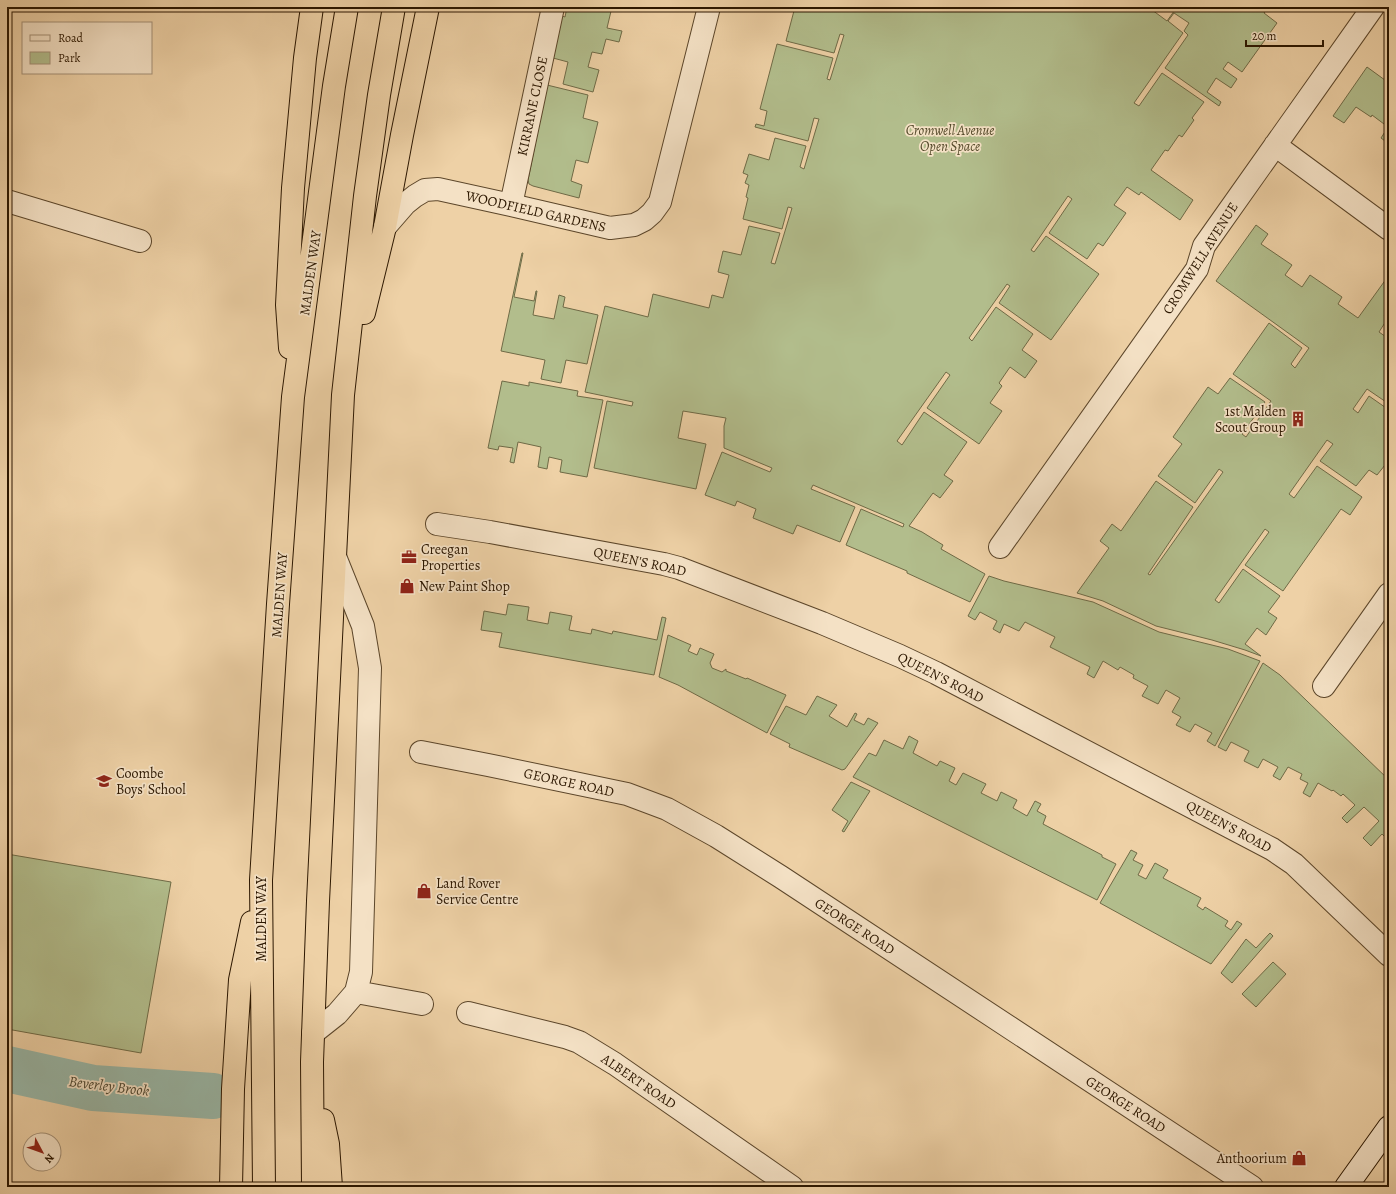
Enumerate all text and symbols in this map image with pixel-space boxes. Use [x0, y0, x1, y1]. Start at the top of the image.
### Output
legend [22, 22, 152, 74]
scale bar [1246, 22, 1323, 48]
text: 20 m [1252, 28, 1276, 44]
text: Road [58, 30, 84, 46]
text: Park [58, 50, 81, 66]
street label: KIRRANE CLOSE [513, 54, 552, 158]
park label: Cromwell Avenue Open Space [906, 121, 994, 156]
street label: WOODFIELD GARDENS [463, 186, 608, 237]
street label: CROMWELL AVENUE [1158, 199, 1243, 318]
street label: MALDEN WAY [295, 229, 326, 317]
place label: 1st Malden Scout Group [1215, 402, 1286, 437]
building icon: 1st Malden Scout Group [1289, 410, 1307, 428]
place label: Creegan Properties [421, 540, 480, 575]
street label: QUEEN'S ROAD [592, 542, 688, 581]
office icon: Creegan Properties [400, 548, 418, 566]
street label: MALDEN WAY [267, 551, 292, 638]
shop icon: New Paint Shop [398, 577, 416, 595]
place label: New Paint Shop [419, 577, 510, 596]
street label: QUEEN'S ROAD [894, 648, 987, 707]
place label: Coombe Boys' School [116, 764, 186, 799]
street label: GEORGE ROAD [522, 764, 616, 801]
school or university icon: Coombe Boys' School [95, 772, 113, 790]
street label: QUEEN'S ROAD [1183, 796, 1275, 857]
place label: Land Rover Service Centre [436, 874, 518, 909]
street label: MALDEN WAY [252, 876, 271, 962]
shop icon: Land Rover Service Centre [415, 882, 433, 900]
street label: GEORGE ROAD [811, 893, 899, 959]
street label: ALBERT ROAD [597, 1049, 680, 1114]
water label: Beverley Brook [68, 1071, 151, 1101]
street label: GEORGE ROAD [1082, 1071, 1170, 1137]
north arrow [22, 1132, 62, 1172]
place label: Anthoorium [1216, 1149, 1287, 1168]
shop icon: Anthoorium [1290, 1149, 1308, 1167]
text: N [41, 1150, 57, 1166]

